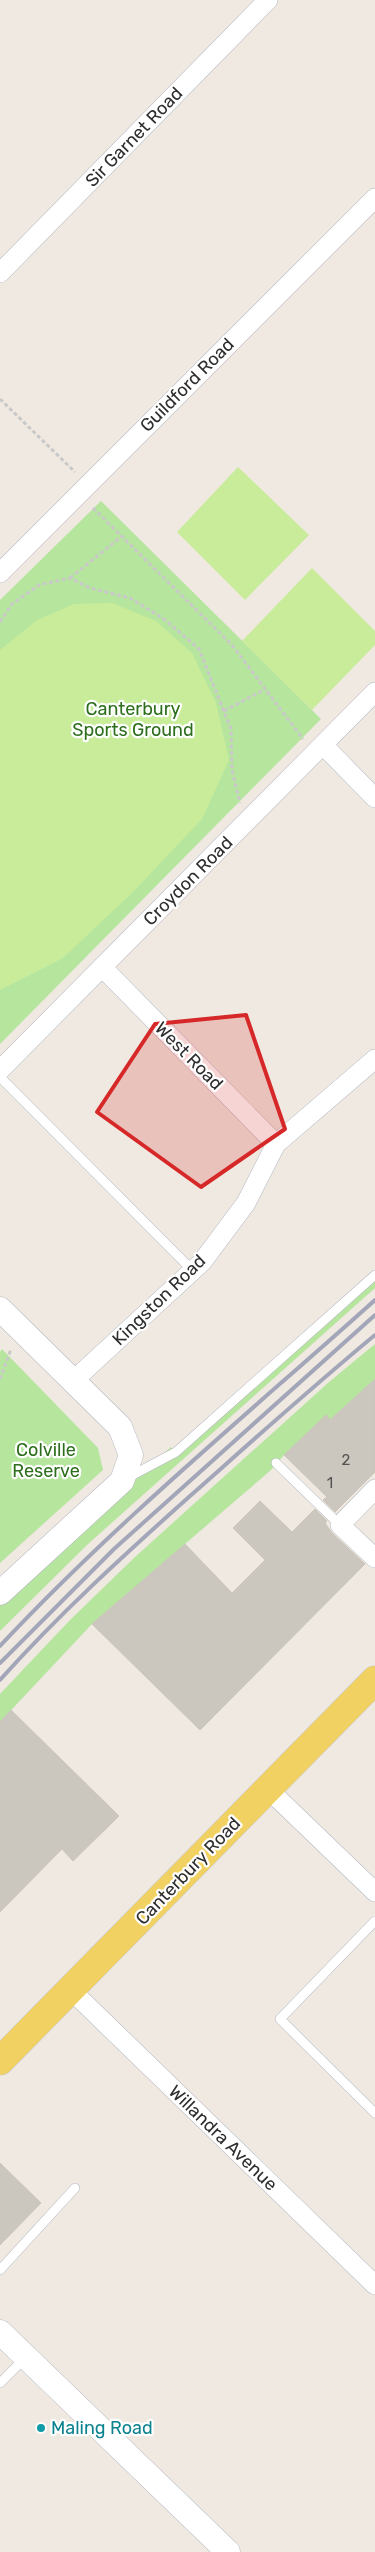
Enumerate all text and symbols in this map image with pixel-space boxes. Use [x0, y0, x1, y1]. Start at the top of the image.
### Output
street label: Sir Garnet Road [81, 82, 187, 192]
street label: Guildford Road [135, 333, 239, 437]
park label: Canterbury Sports Ground [72, 698, 194, 741]
street label: Croydon Road [139, 832, 237, 930]
street label: West Road [150, 1017, 228, 1095]
street label: Kingston Road [108, 1250, 210, 1350]
park label: Colville Reserve [12, 1439, 80, 1482]
house number: 2 [342, 1451, 351, 1469]
house number: 1 [327, 1474, 333, 1492]
street label: Canterbury Road [131, 1812, 245, 1930]
street label: Willandra Avenue [164, 2081, 282, 2195]
place label: Maling Road [51, 2417, 153, 2439]
marker: Maling Road [35, 2422, 47, 2434]

